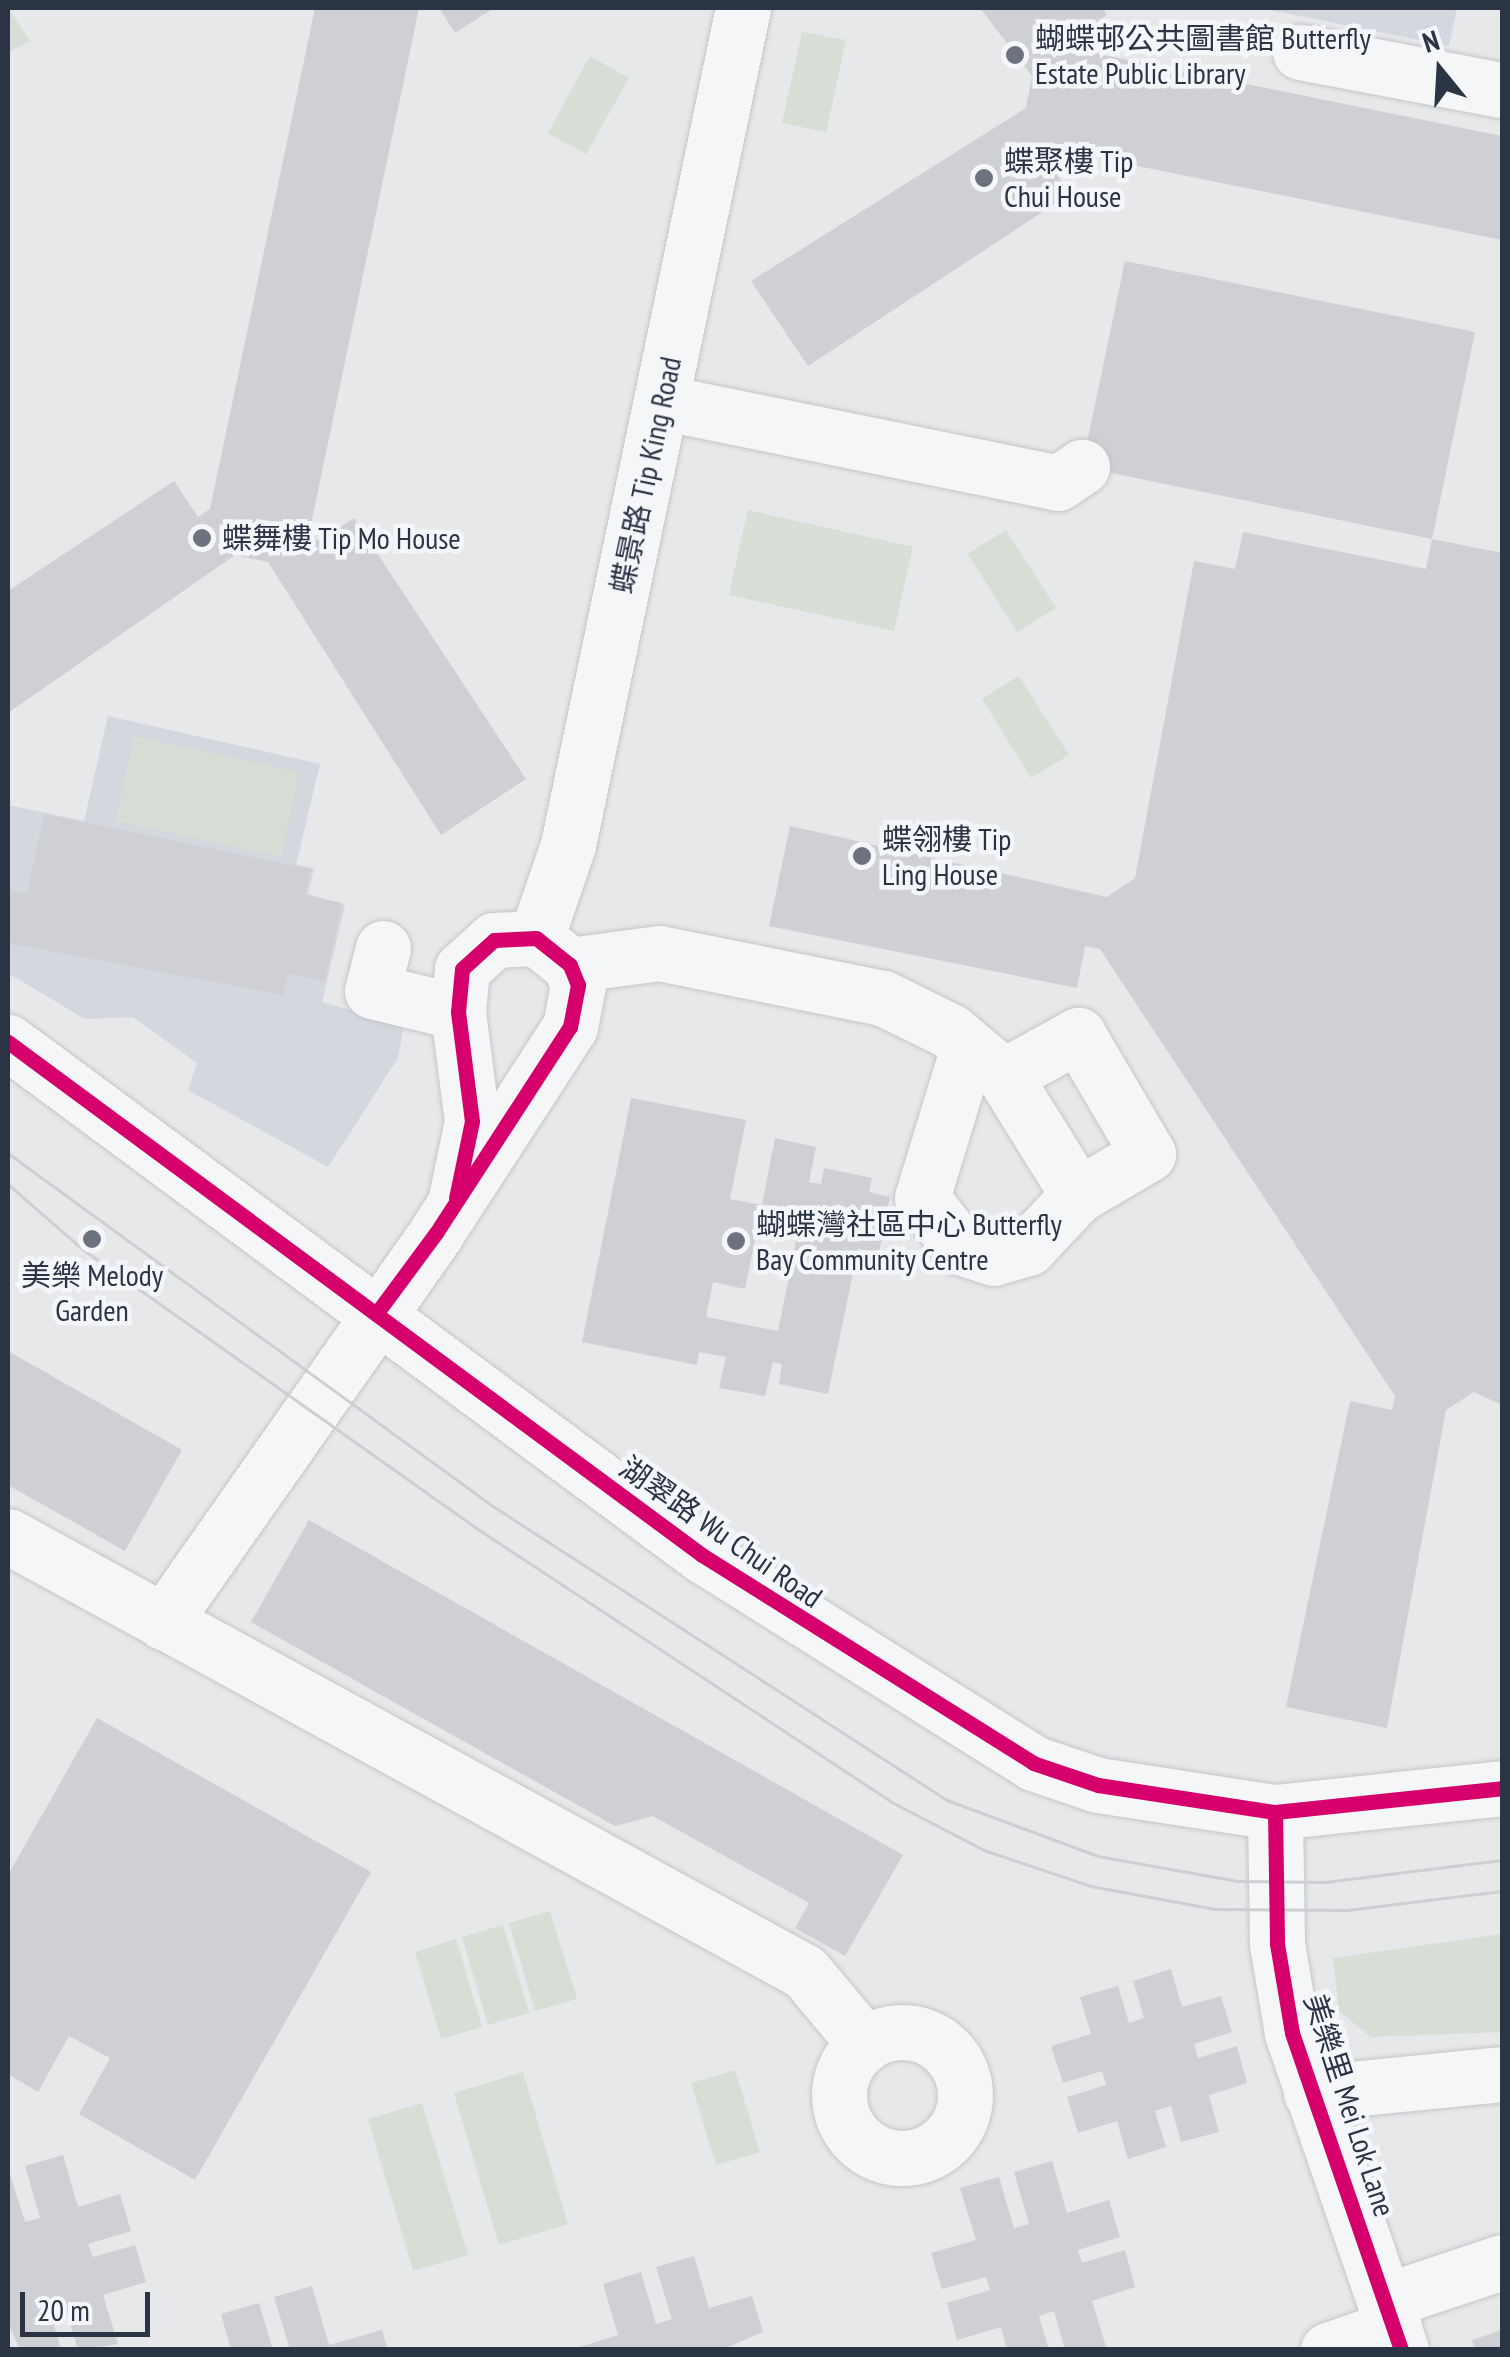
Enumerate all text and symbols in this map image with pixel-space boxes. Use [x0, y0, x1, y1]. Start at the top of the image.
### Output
place label: 蝴蝶邨公共圖書館 Butterfly Estate Public Library [1035, 20, 1371, 90]
north arrow [1390, 20, 1490, 120]
text: N [1418, 21, 1443, 61]
marker: 蝴蝶邨公共圖書館 Butterfly Estate Public Library [1004, 44, 1026, 66]
place label: 蝶聚樓 Tip Chui House [1004, 143, 1133, 214]
marker: 蝶聚樓 Tip Chui House [973, 167, 995, 189]
street label: 蝶景路 Tip King Road [603, 354, 689, 596]
place label: 蝶舞樓 Tip Mo House [222, 520, 461, 556]
marker: 蝶舞樓 Tip Mo House [191, 527, 213, 549]
place label: 蝶翎樓 Tip Ling House [882, 821, 1011, 892]
marker: 蝶翎樓 Tip Ling House [851, 845, 873, 867]
place label: 蝴蝶灣社區中心 Butterfly Bay Community Centre [756, 1206, 1062, 1276]
marker: 美樂 Melody Garden [79, 1226, 105, 1252]
marker: 蝴蝶灣社區中心 Butterfly Bay Community Centre [725, 1230, 747, 1252]
place label: 美樂 Melody Garden [21, 1257, 163, 1328]
street label: 湖翠路 Wu Chui Road [613, 1449, 829, 1615]
street label: 美樂里 Mei Lok Lane [1297, 1989, 1403, 2221]
scale bar [25, 2272, 155, 2334]
text: 20 m [37, 2290, 90, 2329]

